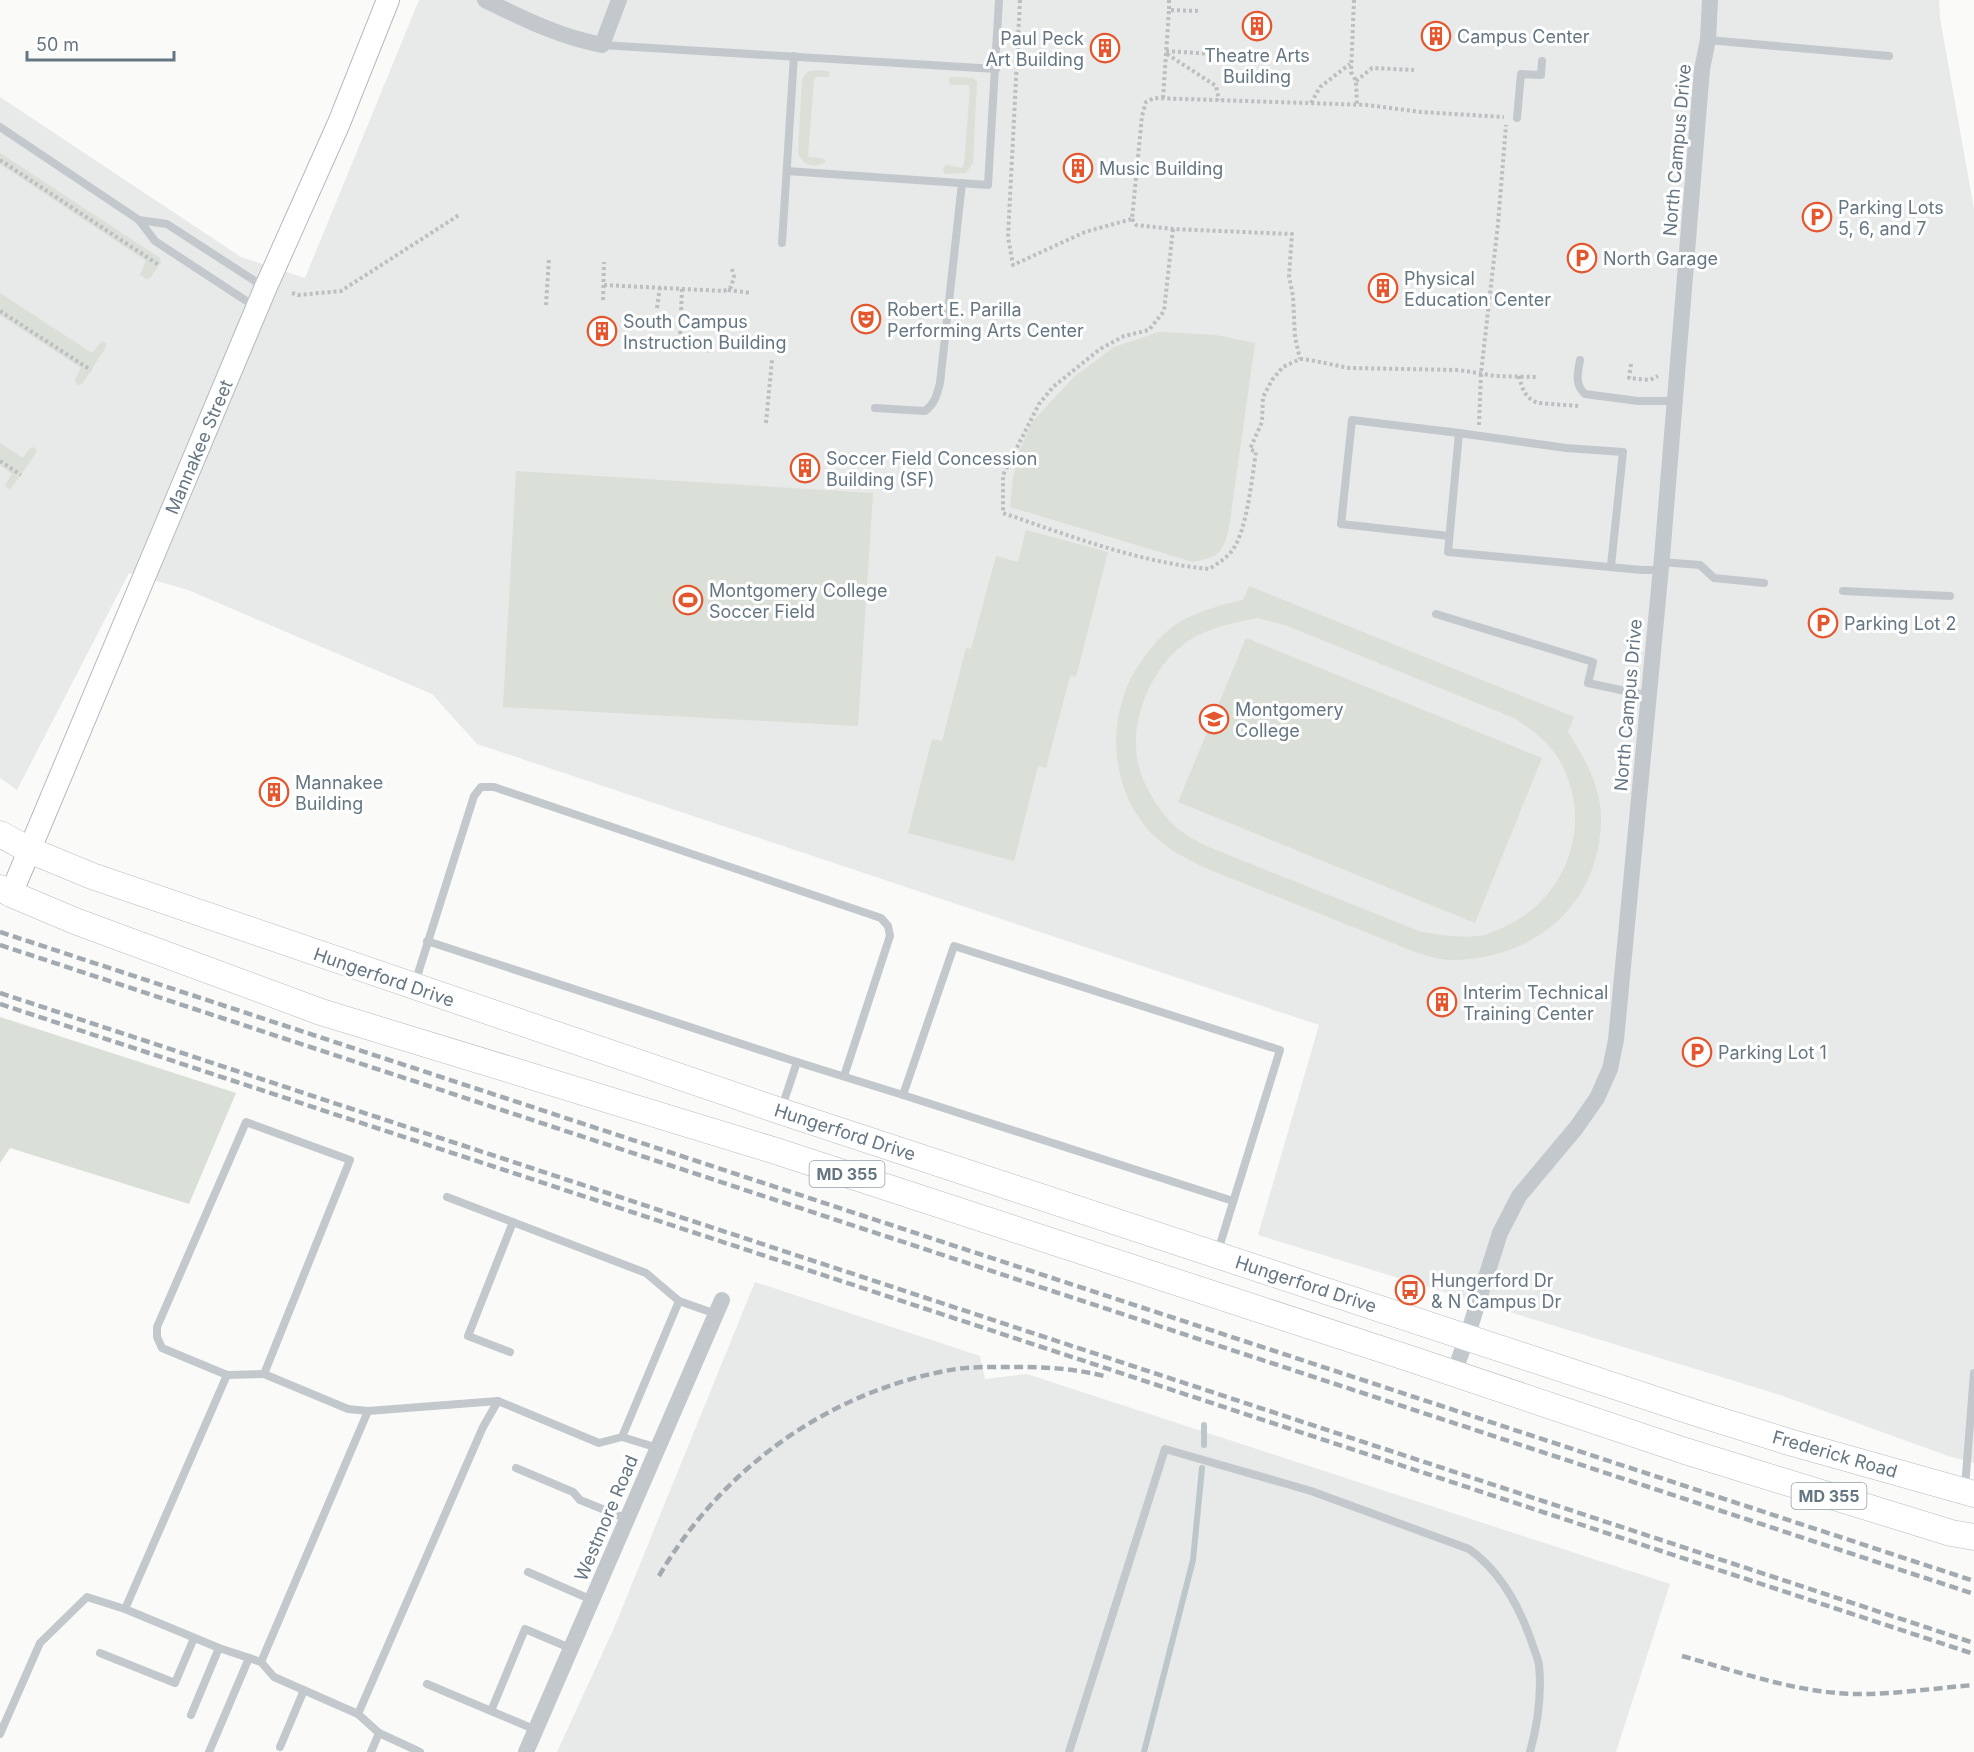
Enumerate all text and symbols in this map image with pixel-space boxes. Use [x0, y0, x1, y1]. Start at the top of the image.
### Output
building icon: Theatre Arts Building [1241, 10, 1273, 42]
building icon: Campus Center [1420, 20, 1452, 52]
scale bar [27, 24, 174, 62]
place label: Campus Center [1457, 26, 1590, 47]
place label: Paul Peck Art Building [985, 28, 1084, 70]
building icon: Paul Peck Art Building [1089, 32, 1121, 64]
text: 50 m [36, 34, 79, 55]
place label: Theatre Arts Building [1204, 45, 1310, 87]
street label: North Campus Drive [1659, 63, 1695, 237]
building icon: Music Building [1062, 152, 1094, 184]
place label: Music Building [1099, 158, 1223, 179]
place label: Parking Lots 5, 6, and 7 [1838, 197, 1944, 239]
parking icon: Parking Lots 5, 6, and 7 [1801, 201, 1833, 233]
parking icon: North Garage [1566, 242, 1598, 274]
place label: North Garage [1603, 248, 1718, 269]
place label: Physical Education Center [1404, 268, 1551, 310]
building icon: Physical Education Center [1367, 272, 1399, 304]
place label: Robert E. Parilla Performing Arts Center [887, 299, 1084, 341]
theatre icon: Robert E. Parilla Performing Arts Center [850, 303, 882, 335]
place label: South Campus Instruction Building [623, 311, 787, 353]
building icon: South Campus Instruction Building [586, 315, 618, 347]
street label: Mannakee Street [161, 376, 237, 517]
place label: Soccer Field Concession Building (SF) [826, 448, 1037, 490]
building icon: Soccer Field Concession Building (SF) [789, 452, 821, 484]
place label: Montgomery College Soccer Field [709, 580, 887, 622]
sports icon: Montgomery College Soccer Field [672, 584, 704, 616]
parking icon: Parking Lot 2 [1807, 607, 1839, 639]
place label: Parking Lot 2 [1844, 613, 1957, 634]
street label: North Campus Drive [1610, 618, 1646, 792]
place label: Montgomery College [1235, 699, 1344, 741]
school or university icon: Montgomery College [1198, 703, 1230, 735]
place label: Mannakee Building [295, 772, 383, 814]
building icon: Mannakee Building [258, 776, 290, 808]
street label: Hungerford Drive [311, 943, 457, 1011]
place label: Interim Technical Training Center [1463, 982, 1608, 1024]
building icon: Interim Technical Training Center [1426, 986, 1458, 1018]
parking icon: Parking Lot 1 [1681, 1036, 1713, 1068]
place label: Parking Lot 1 [1718, 1042, 1827, 1063]
street label: Hungerford Drive [772, 1099, 918, 1165]
road number: MD 355 [810, 1161, 884, 1187]
street label: Hungerford Drive [1233, 1251, 1379, 1317]
place label: Hungerford Dr & N Campus Dr [1431, 1270, 1562, 1312]
bus stop icon: Hungerford Dr & N Campus Dr [1394, 1274, 1426, 1306]
street label: Frederick Road [1770, 1426, 1900, 1482]
street label: Westmore Road [570, 1452, 642, 1584]
road number: MD 355 [1792, 1483, 1866, 1509]

